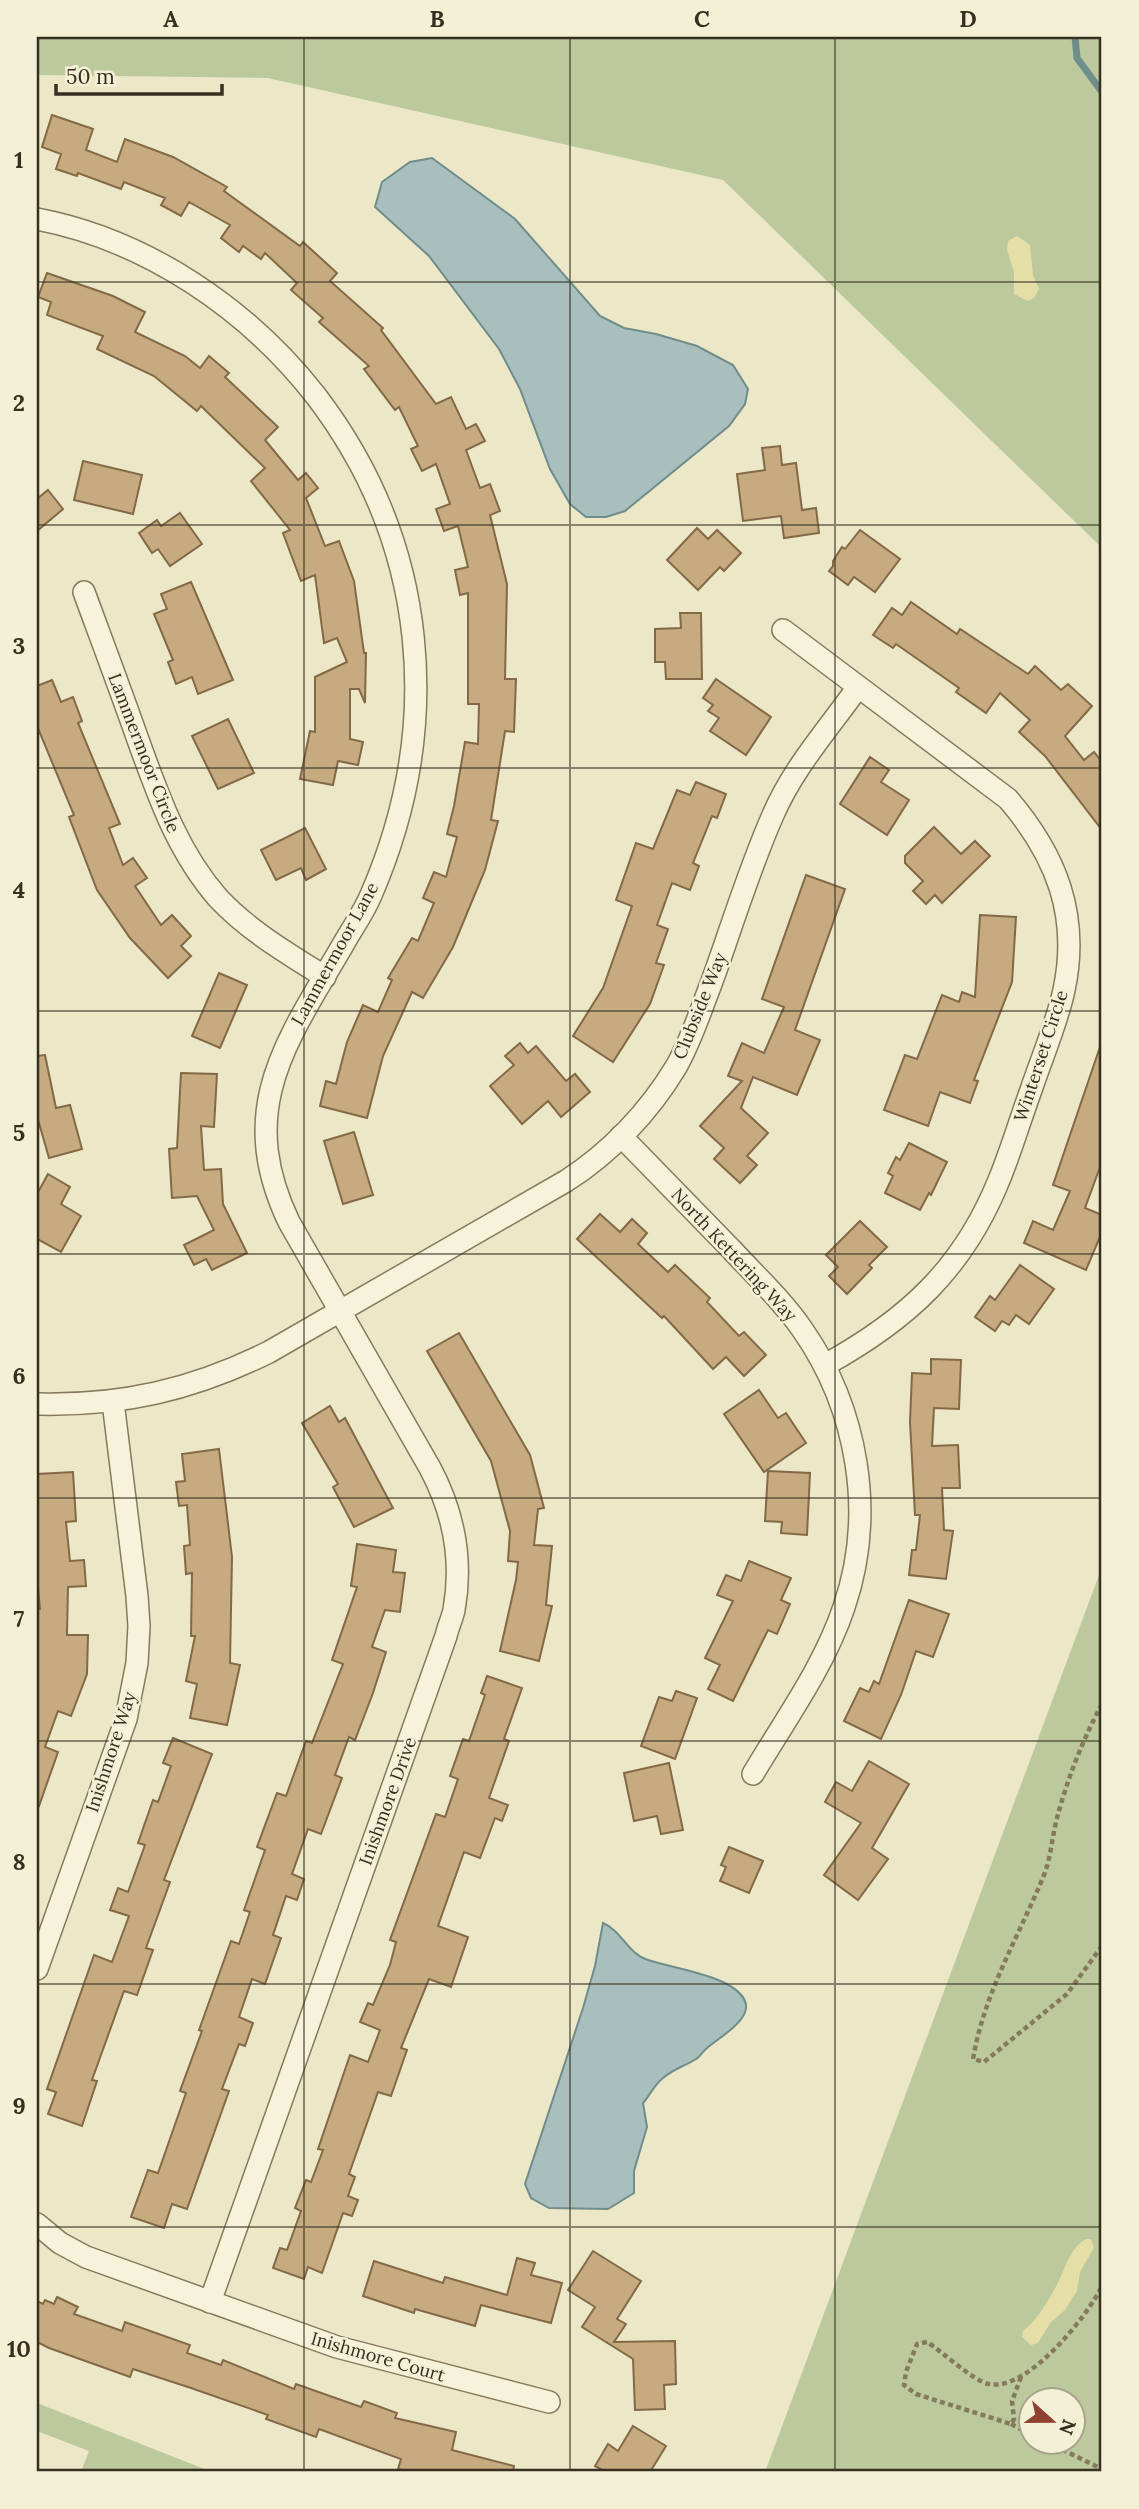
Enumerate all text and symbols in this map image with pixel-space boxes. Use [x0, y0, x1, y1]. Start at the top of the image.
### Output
text: A [163, 4, 179, 33]
text: B [429, 4, 445, 33]
text: C [694, 4, 710, 33]
text: D [959, 4, 977, 33]
scale bar [56, 52, 222, 96]
text: 50 m [66, 63, 115, 90]
text: 1 [14, 145, 24, 174]
text: 2 [13, 388, 25, 417]
text: 3 [13, 631, 25, 660]
street label: Lammermoor Circle [103, 670, 186, 836]
text: 4 [13, 875, 25, 904]
street label: Lammermoor Lane [286, 878, 384, 1029]
street label: Clubside Way [668, 949, 732, 1063]
street label: Winterset Circle [1008, 987, 1073, 1125]
text: 5 [13, 1118, 25, 1147]
street label: North Kettering Way [667, 1183, 803, 1327]
text: 6 [12, 1361, 26, 1390]
text: 7 [14, 1604, 25, 1633]
street label: Inishmore Way [80, 1688, 141, 1815]
street label: Inishmore Drive [354, 1733, 421, 1868]
text: 8 [12, 1847, 26, 1876]
text: 9 [12, 2091, 26, 2120]
street label: Inishmore Court [308, 2326, 448, 2387]
text: 10 [7, 2334, 31, 2363]
north arrow [1016, 2386, 1086, 2456]
text: N [1054, 2416, 1082, 2439]

